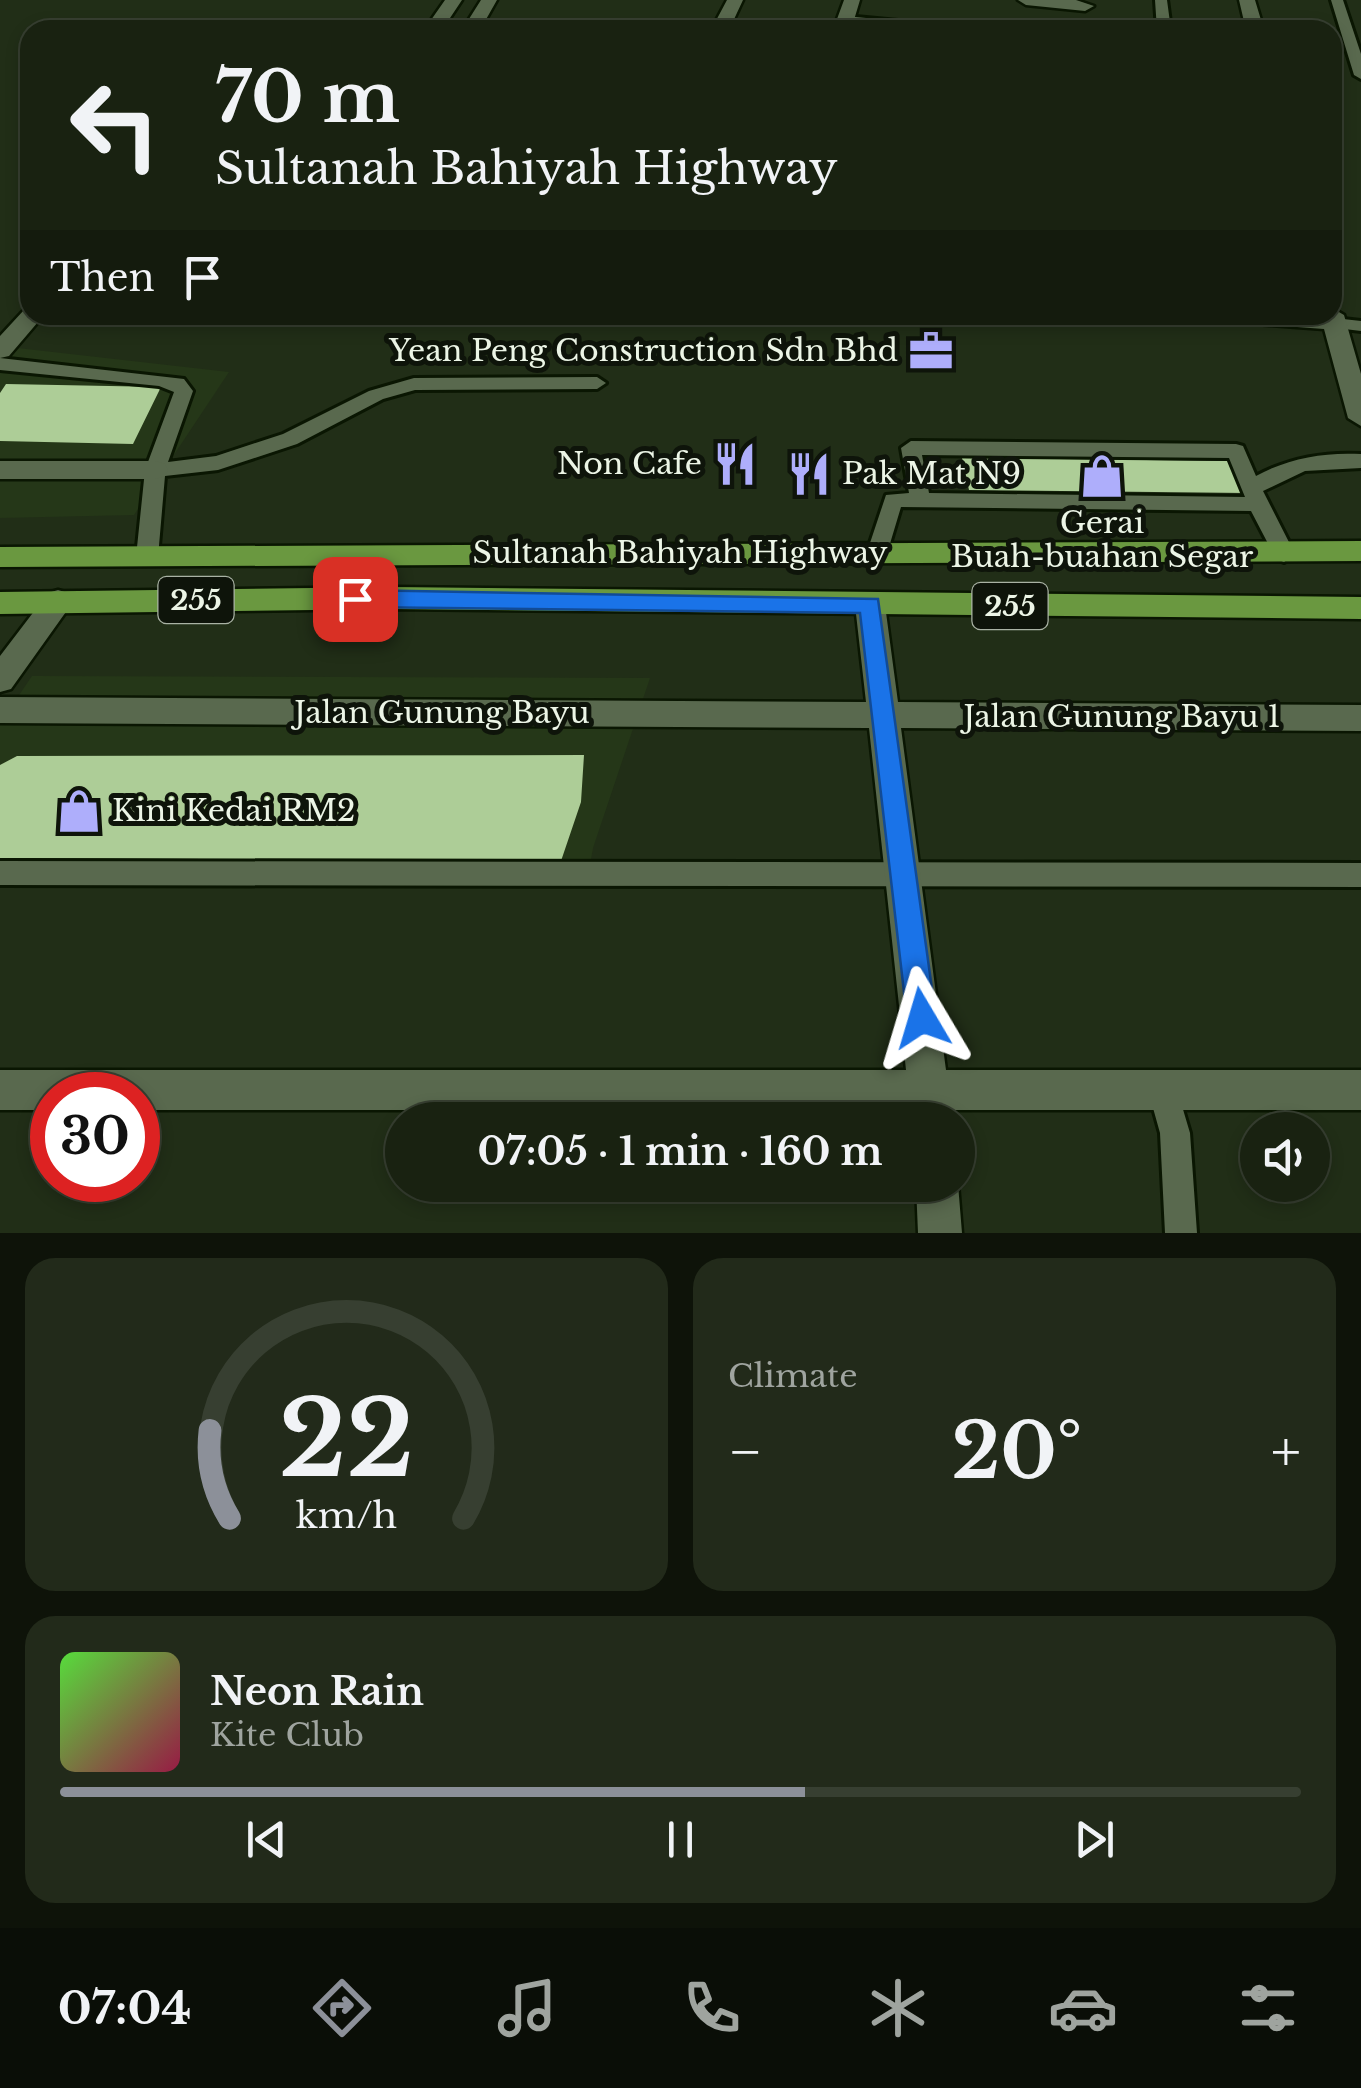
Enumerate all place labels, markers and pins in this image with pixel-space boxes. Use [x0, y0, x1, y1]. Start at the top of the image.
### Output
office icon: Yean Peng Construction Sdn Bhd [907, 327, 955, 375]
place label: Yean Peng Construction Sdn Bhd [388, 332, 898, 369]
restaurant icon: Non Cafe [711, 440, 759, 488]
place label: Non Cafe [557, 445, 702, 482]
restaurant icon: Pak Mat N9 [785, 450, 833, 498]
shop icon: Gerai Buah-buahan Segar [1078, 452, 1126, 500]
place label: Pak Mat N9 [842, 455, 1021, 492]
place label: Gerai Buah-buahan Segar [951, 504, 1254, 575]
pin [313, 557, 398, 642]
shop icon: Kini Kedai RM2 [55, 787, 103, 835]
place label: Kini Kedai RM2 [112, 792, 356, 829]

